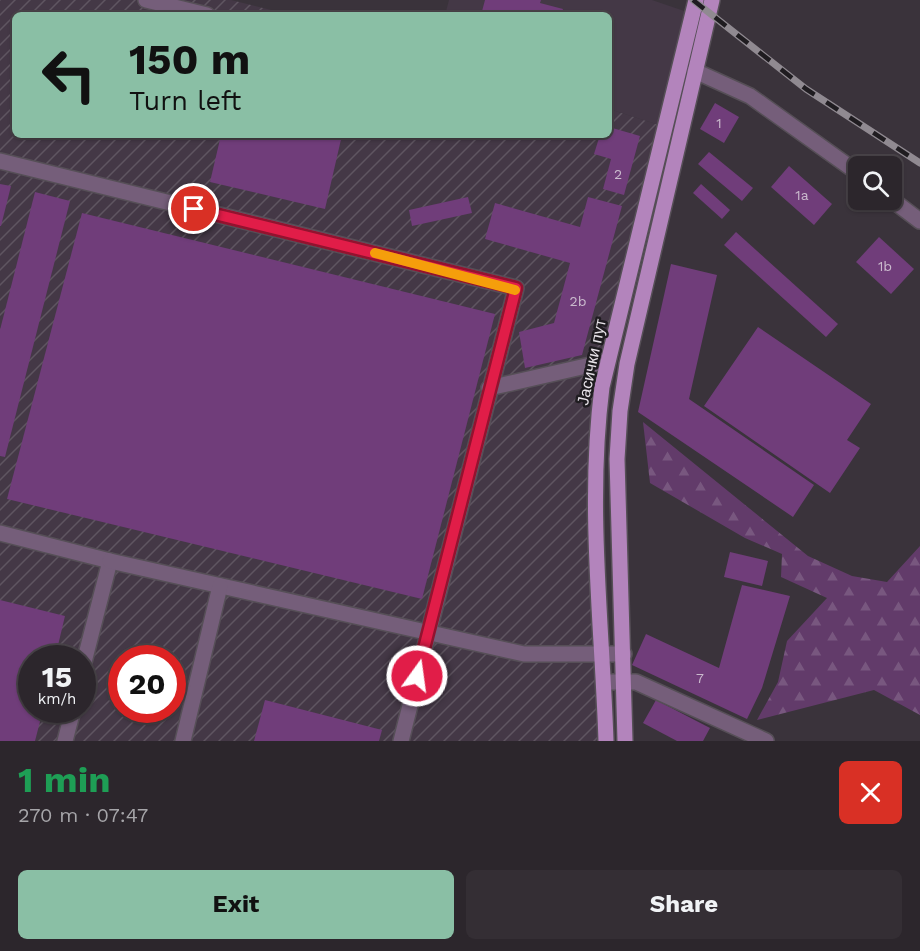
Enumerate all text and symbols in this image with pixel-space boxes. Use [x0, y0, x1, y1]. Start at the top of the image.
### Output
text: 150 m [129, 35, 250, 84]
icon: left [30, 36, 108, 114]
text: Turn left [129, 85, 241, 117]
house number: 1 [716, 115, 722, 131]
map controls [848, 156, 902, 210]
button: search [848, 156, 902, 210]
house number: 2 [614, 166, 622, 182]
pin [168, 183, 219, 234]
house number: 1a [795, 187, 809, 203]
icon: arrive [177, 192, 210, 225]
house number: 1b [878, 258, 892, 274]
house number: 2b [570, 293, 586, 309]
street label: Јасички пут [573, 317, 610, 407]
position arrow [385, 644, 449, 708]
speed limit sign: 20 [108, 645, 186, 723]
text: 15 [42, 659, 72, 694]
house number: 7 [696, 670, 704, 686]
text: km/h [38, 690, 76, 708]
text: 1 min [18, 759, 110, 801]
button: close [839, 761, 902, 824]
text: 270 m · 07:47 [18, 803, 148, 827]
button: Exit [18, 870, 454, 939]
button: Share [466, 870, 902, 939]

